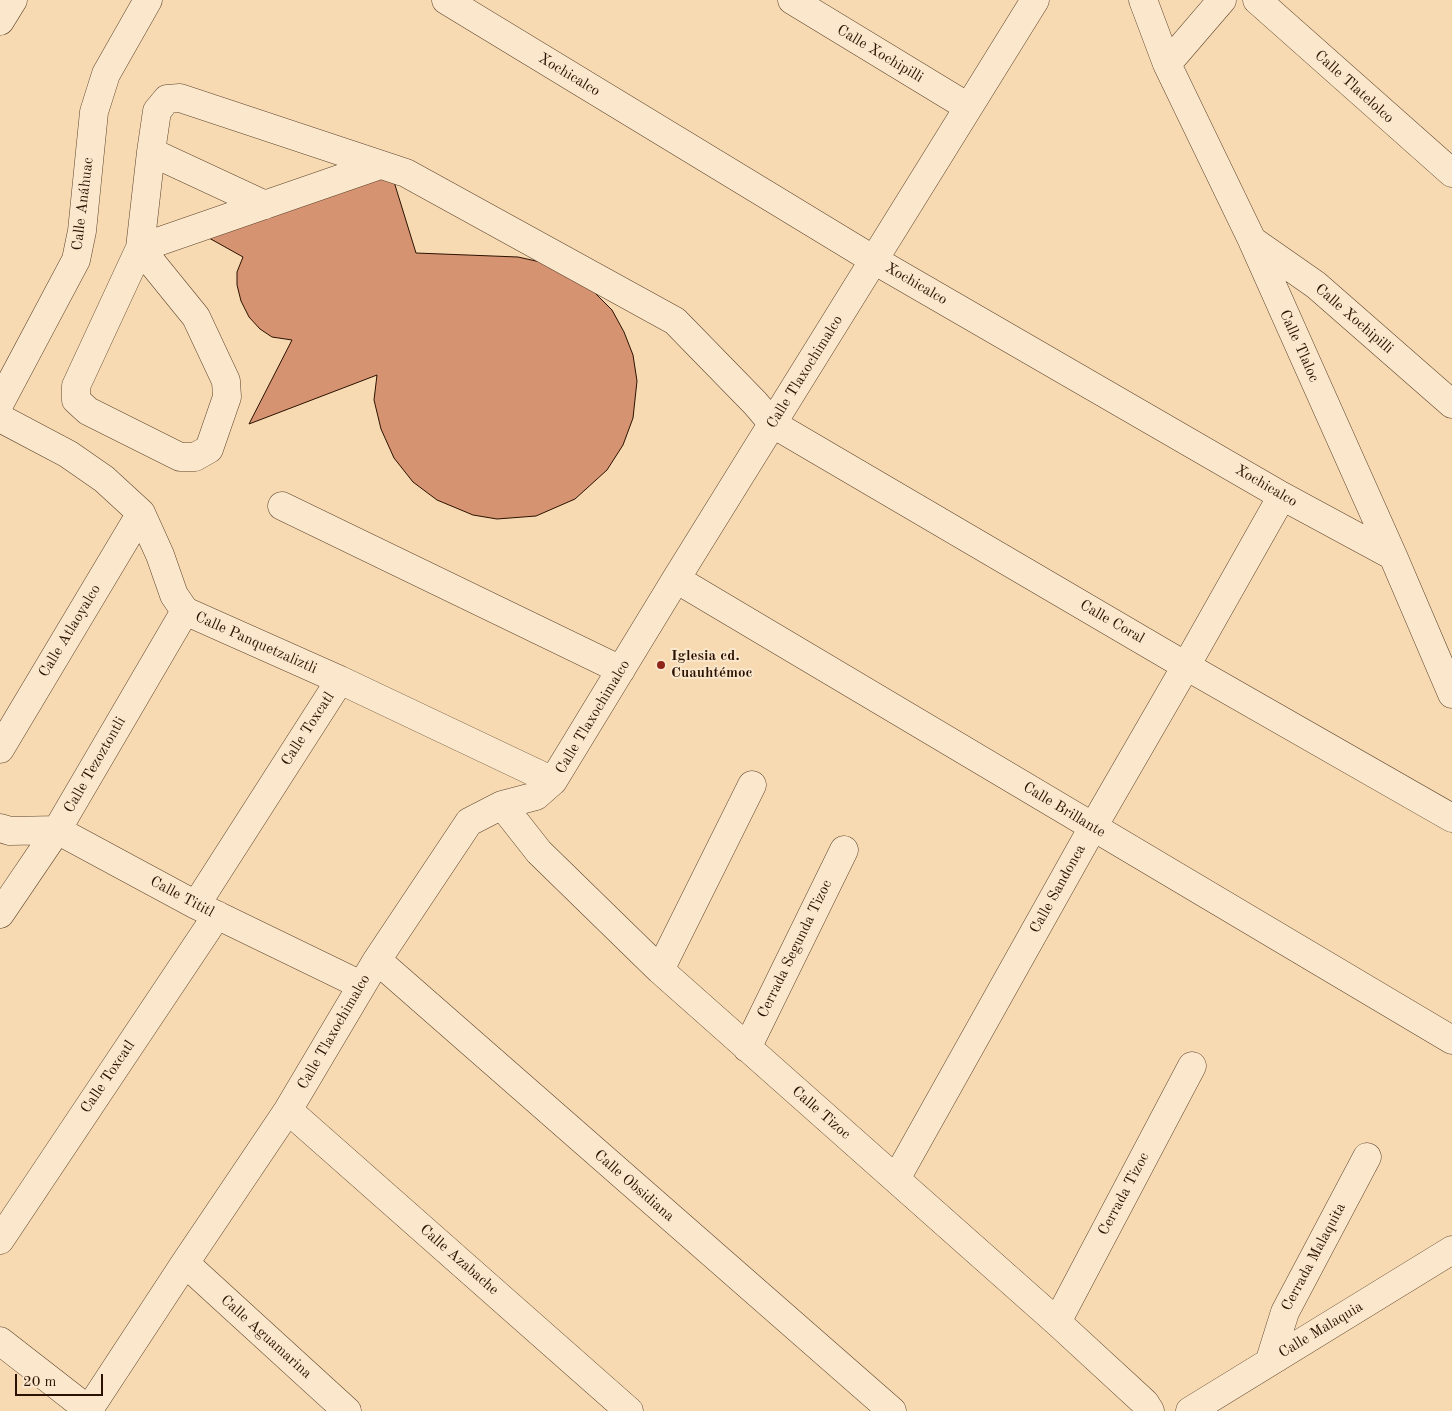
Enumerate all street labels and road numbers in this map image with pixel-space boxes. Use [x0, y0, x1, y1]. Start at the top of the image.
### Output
street label: Calle Xochipilli [834, 21, 926, 87]
street label: Calle Tlatelolco [1311, 47, 1397, 127]
street label: Xochicalco [535, 50, 603, 100]
street label: Calle Anáhuac [68, 156, 98, 252]
street label: Xochicalco [882, 259, 950, 309]
street label: Calle Xochipilli [1311, 280, 1397, 358]
street label: Calle Tlaloc [1275, 307, 1323, 385]
street label: Calle Tlaxochimalco [763, 312, 847, 432]
street label: Xochicalco [1232, 461, 1300, 511]
street label: Calle Atlaoyalco [35, 581, 105, 681]
street label: Calle Coral [1076, 596, 1148, 648]
street label: Calle Panquetzaliztli [192, 608, 320, 678]
street label: Calle Tlaxochimalco [552, 657, 634, 777]
street label: Calle Toxcatl [278, 689, 338, 769]
street label: Calle Tezoztontli [60, 714, 130, 816]
street label: Calle Brillante [1020, 778, 1108, 842]
street label: Calle Sandonca [1026, 841, 1090, 937]
street label: Calle Tititl [147, 873, 217, 921]
street label: Cerrada Segunda Tizoc [754, 877, 836, 1021]
street label: Calle Tlaxochimalco [294, 971, 374, 1093]
street label: Calle Toxcatl [77, 1037, 139, 1117]
street label: Calle Tizoc [788, 1083, 854, 1143]
street label: Calle Obsidiana [590, 1146, 678, 1226]
street label: Cerrada Tizoc [1095, 1149, 1153, 1239]
street label: Cerrada Malaquita [1278, 1200, 1350, 1314]
street label: Calle Azabache [416, 1221, 502, 1299]
street label: Calle Aguamarina [217, 1291, 315, 1383]
street label: Calle Malaquia [1276, 1298, 1366, 1362]

